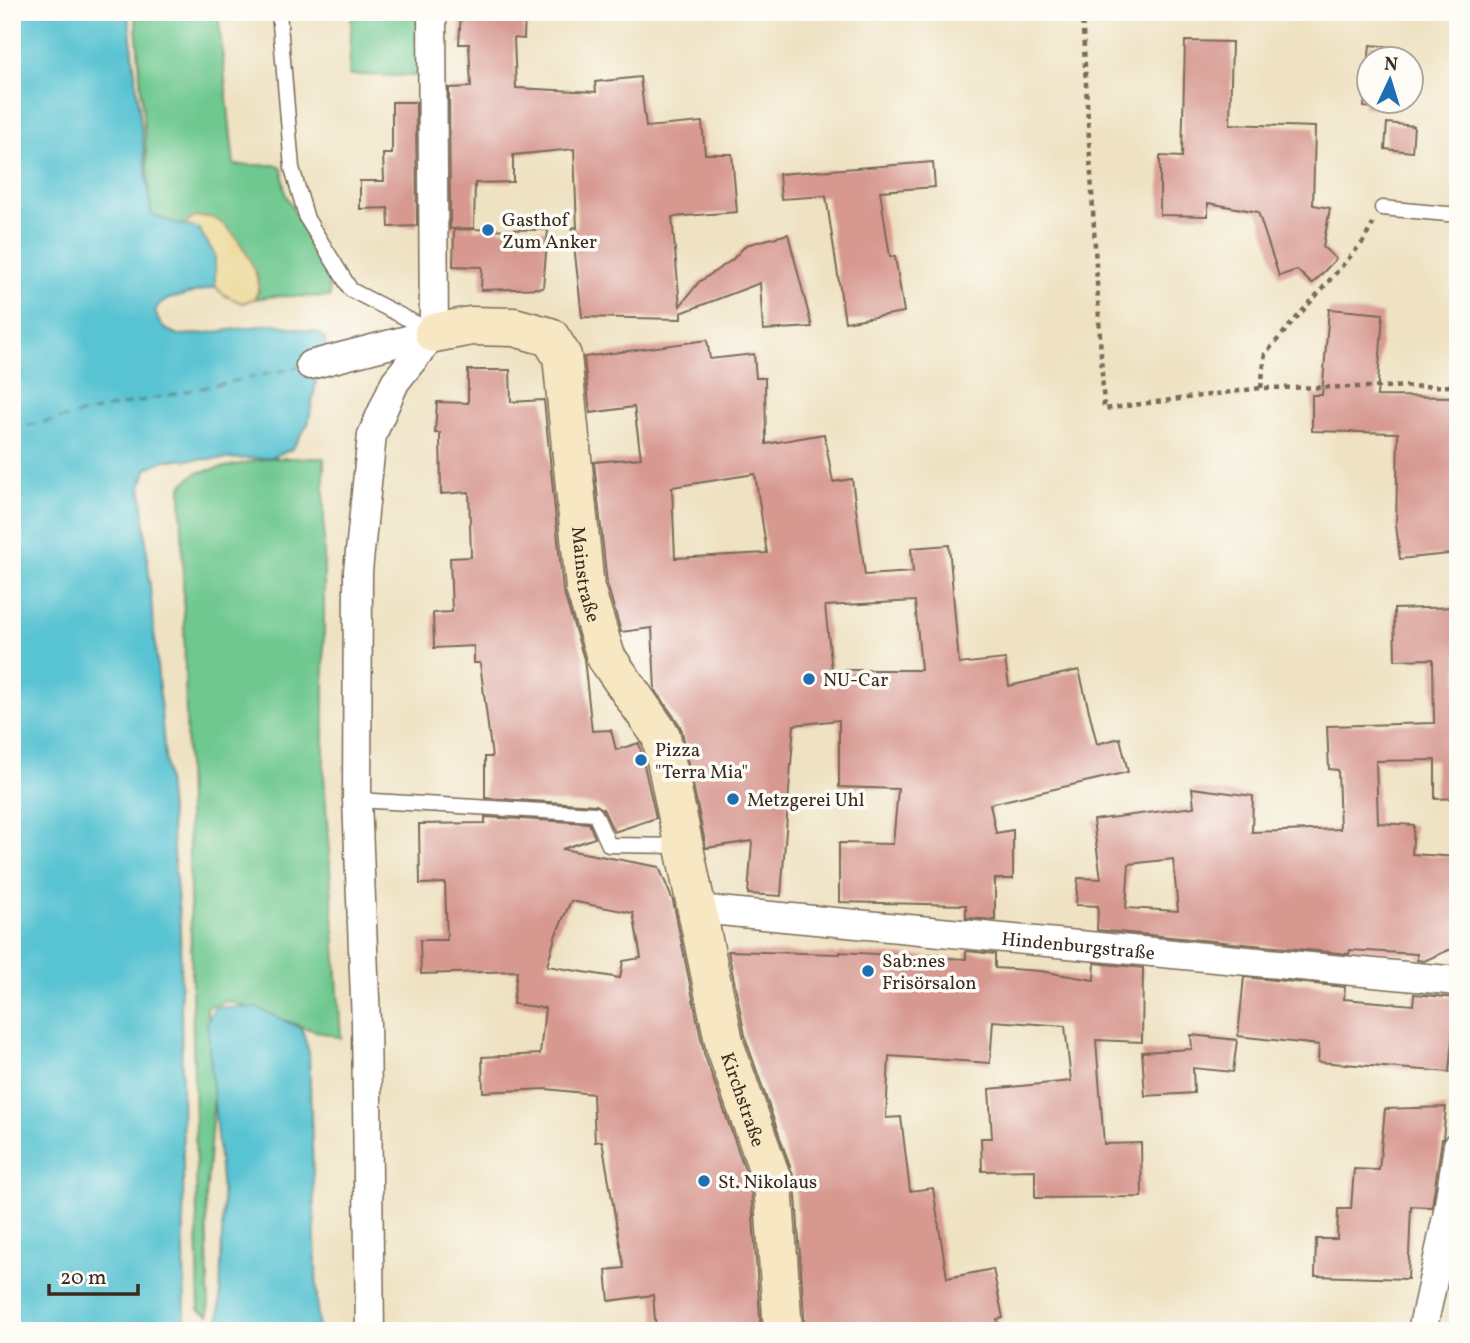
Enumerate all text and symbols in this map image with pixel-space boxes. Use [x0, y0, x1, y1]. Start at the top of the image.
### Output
north arrow [1354, 46, 1424, 116]
text: N [1383, 52, 1399, 79]
place label: Gasthof Zum Anker [502, 208, 597, 256]
marker: Gasthof Zum Anker [480, 222, 496, 238]
street label: Mainstraße [564, 525, 606, 626]
place label: NU-Car [823, 668, 888, 694]
marker: NU-Car [801, 671, 817, 687]
place label: Pizza "Terra Mia" [655, 738, 748, 786]
marker: Pizza "Terra Mia" [633, 752, 649, 768]
place label: Metzgerei Uhl [747, 788, 865, 814]
marker: Metzgerei Uhl [725, 791, 741, 807]
street label: Hindenburgstraße [1000, 927, 1156, 967]
place label: Sab:nes Frisörsalon [882, 949, 977, 997]
marker: Sab:nes Frisörsalon [860, 963, 876, 979]
street label: Kirchstraße [713, 1049, 770, 1151]
place label: St. Nikolaus [718, 1170, 817, 1196]
marker: St. Nikolaus [696, 1173, 712, 1189]
scale bar [49, 1252, 138, 1296]
text: 20 m [60, 1264, 106, 1293]

